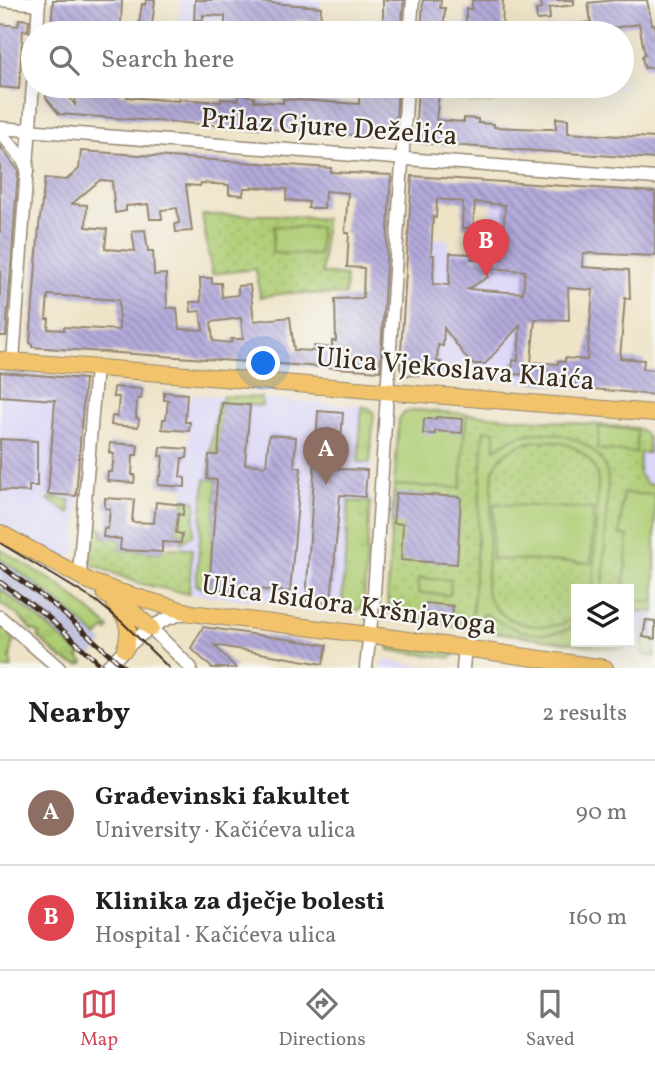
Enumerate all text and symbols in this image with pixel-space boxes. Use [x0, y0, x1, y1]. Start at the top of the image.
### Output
search box [21, 21, 634, 98]
icon: search [45, 41, 83, 79]
text: Search here [101, 42, 234, 78]
street label: Prilaz Gjure Deželića [199, 100, 459, 156]
pin: B [463, 219, 509, 277]
street label: Ulica Vjekoslava Klaića [314, 338, 596, 402]
your location [246, 346, 280, 380]
pin: A [303, 427, 349, 485]
street label: Ulica Isidora Kršnjavoga [199, 566, 499, 646]
map controls [571, 584, 634, 647]
button: layers [571, 584, 634, 647]
text: Nearby [28, 693, 130, 735]
text: 2 results [542, 698, 627, 730]
text: Građevinski fakultet [95, 779, 349, 815]
text: A [43, 797, 59, 829]
text: 90 m [576, 797, 627, 829]
text: University · Kačićeva ulica [95, 815, 356, 847]
text: Klinika za dječje bolesti [95, 884, 385, 920]
text: B [43, 902, 59, 934]
text: 160 m [568, 902, 627, 934]
text: Hospital · Kačićeva ulica [95, 920, 337, 952]
tab: Map [80, 985, 118, 1053]
tab: Directions [279, 985, 366, 1053]
tab: Saved [526, 985, 575, 1053]

